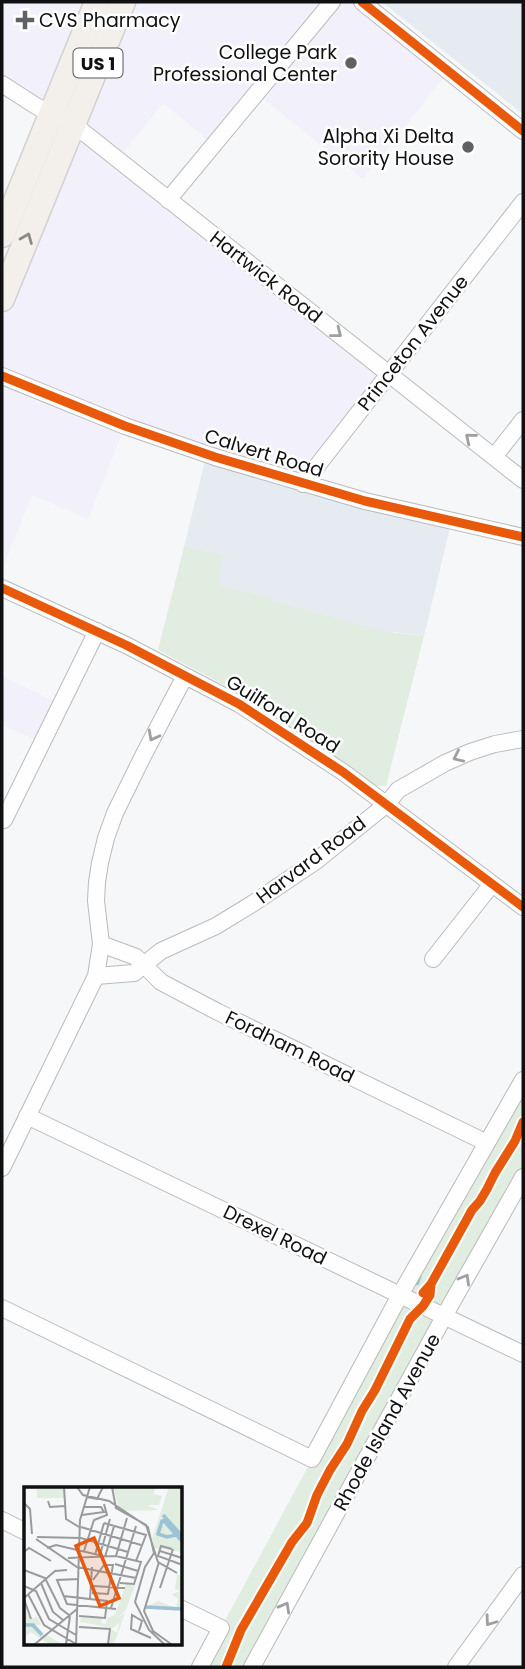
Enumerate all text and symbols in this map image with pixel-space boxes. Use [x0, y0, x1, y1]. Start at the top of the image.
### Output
place label: CVS Pharmacy [39, 7, 181, 34]
marker: CVS Pharmacy [17, 12, 33, 28]
place label: College Park Professional Center [153, 39, 337, 88]
road number: US 1 [74, 48, 122, 78]
marker: College Park Professional Center [343, 55, 359, 71]
place label: Alpha Xi Delta Sorority House [318, 123, 454, 172]
marker: Alpha Xi Delta Sorority House [460, 139, 476, 155]
street label: Hartwick Road [204, 224, 328, 330]
one-way arrow [18, 233, 32, 245]
street label: Princeton Avenue [351, 269, 475, 417]
one-way arrow [330, 324, 342, 337]
street label: Calvert Road [201, 422, 327, 484]
one-way arrow [465, 433, 477, 446]
street label: Guilford Road [221, 668, 345, 760]
one-way arrow [148, 729, 161, 741]
one-way arrow [453, 749, 465, 763]
street label: Harvard Road [251, 810, 371, 910]
street label: Fordham Road [221, 1004, 359, 1090]
street label: Drexel Road [219, 1198, 331, 1272]
one-way arrow [457, 1274, 470, 1286]
street label: Rhode Island Avenue [327, 1328, 447, 1516]
inset map [24, 1487, 182, 1644]
one-way arrow [277, 1602, 290, 1615]
one-way arrow [485, 1613, 498, 1626]

